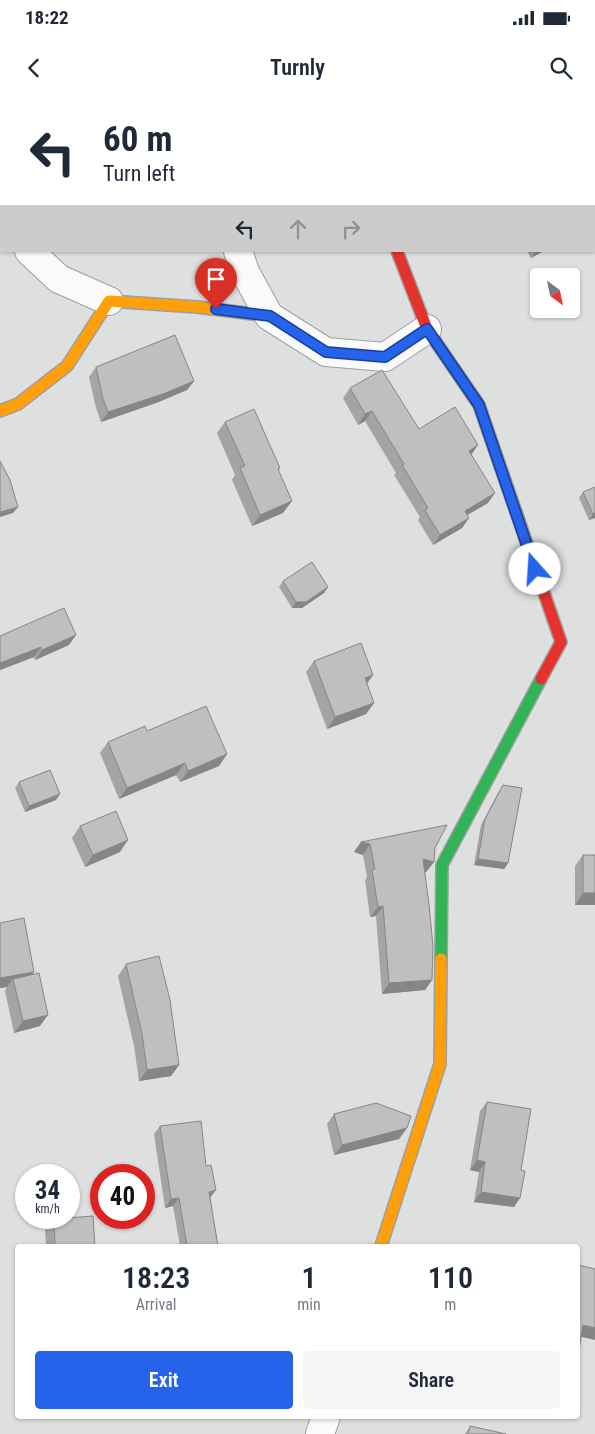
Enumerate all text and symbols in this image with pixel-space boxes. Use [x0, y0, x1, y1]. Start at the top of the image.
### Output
text: 18:22 [25, 6, 69, 29]
icon: back [20, 54, 48, 82]
icon: search [547, 54, 575, 82]
text: Turnly [270, 55, 325, 80]
text: 60 m [103, 119, 172, 160]
icon: left [20, 120, 85, 185]
text: Turn left [103, 161, 175, 186]
icon: left [231, 215, 259, 243]
icon: ahead [284, 215, 312, 243]
icon: right [337, 215, 365, 243]
pin [195, 258, 237, 309]
icon: arrive [202, 265, 230, 293]
north arrow [530, 268, 580, 318]
map controls [530, 268, 580, 318]
position arrow [508, 542, 560, 594]
speed limit sign: 40 [90, 1164, 155, 1229]
text: 34 [35, 1176, 60, 1205]
text: km/h [35, 1202, 60, 1216]
text: 18:23 [122, 1260, 190, 1295]
text: 1 [301, 1260, 317, 1295]
text: 110 [428, 1260, 473, 1295]
text: Arrival [136, 1295, 176, 1314]
text: min [297, 1295, 321, 1314]
text: m [444, 1295, 456, 1314]
button: Exit [35, 1351, 293, 1409]
button: Share [303, 1351, 560, 1409]

